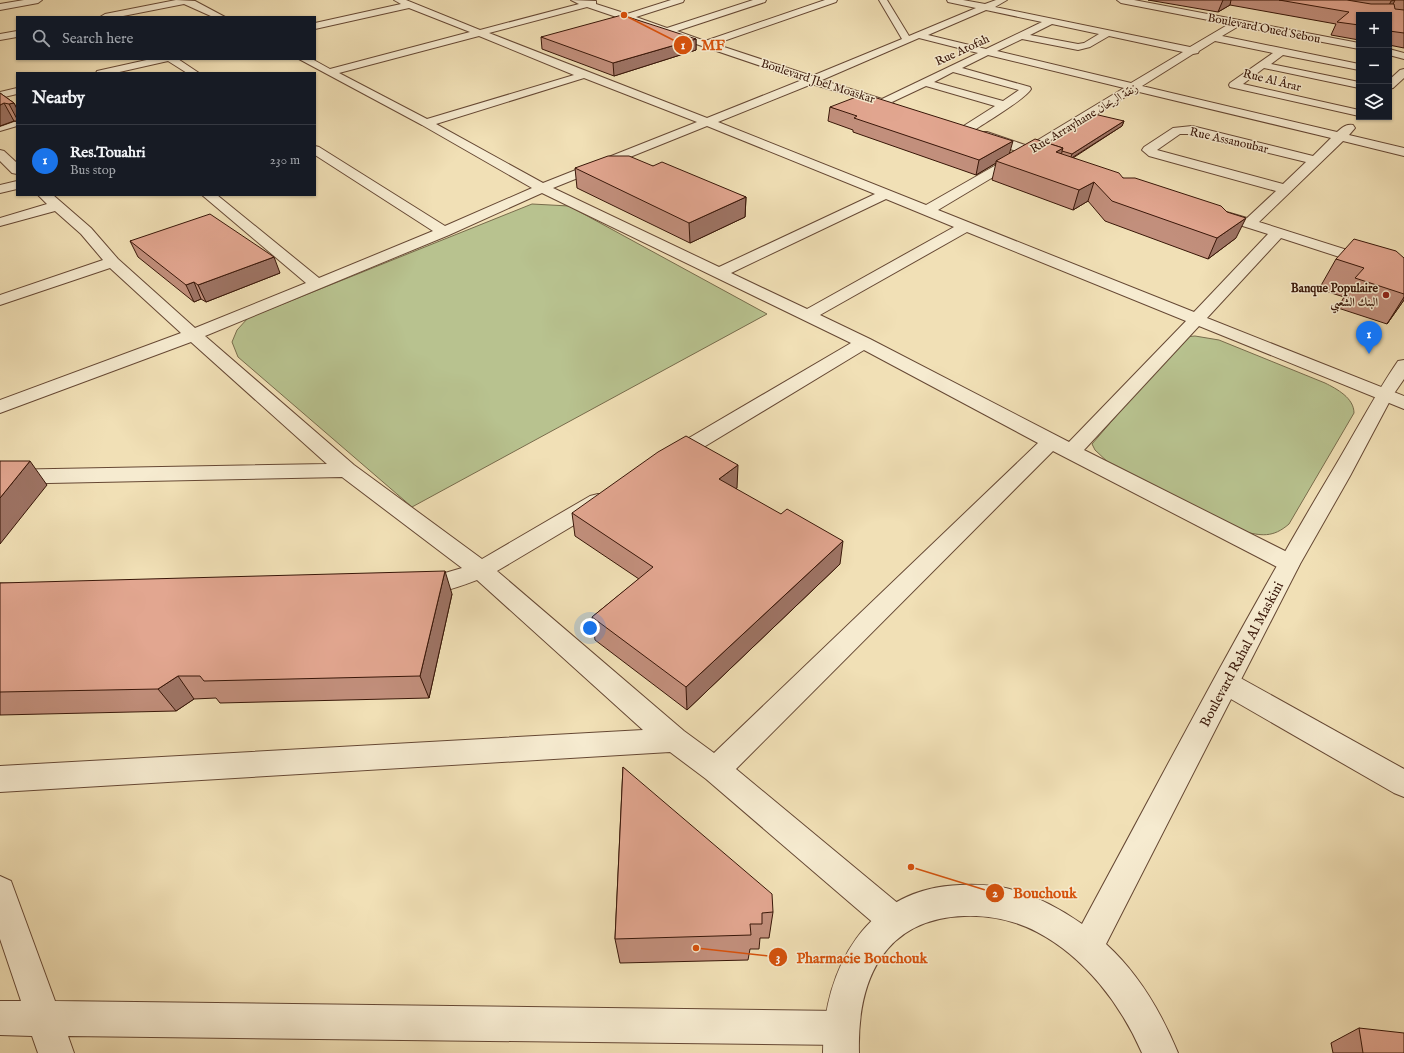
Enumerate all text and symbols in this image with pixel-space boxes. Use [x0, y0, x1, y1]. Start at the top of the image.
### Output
street label: Boulevard Oued Sebou [1206, 10, 1322, 47]
map controls [1356, 12, 1392, 120]
button: + [1356, 12, 1392, 48]
search box [16, 16, 316, 60]
icon: search [30, 27, 52, 49]
text: Search here [62, 29, 133, 48]
street label: Rue Atofah [933, 31, 992, 69]
callout: MF [673, 32, 733, 59]
text: MF [701, 36, 725, 55]
text: 1 [681, 38, 686, 53]
button: − [1356, 48, 1392, 84]
street label: Boulevard Jbel Moaskar [759, 56, 877, 108]
street label: Rue Al Ârar [1241, 65, 1303, 95]
street label: Rue Arrayhane زنقة الريحان [1028, 80, 1141, 157]
button: layers [1356, 84, 1392, 120]
text: Nearby [32, 88, 85, 109]
street label: Rue Assanoubar [1188, 124, 1270, 157]
text: Res.Touahri [70, 143, 146, 162]
text: 1 [43, 152, 47, 169]
text: 230 m [270, 152, 300, 169]
text: Bus stop [70, 162, 116, 179]
place label: Banque Populaire البنك الشعبي [1291, 281, 1378, 314]
marker: Banque Populaire البنك الشعبي [1381, 290, 1391, 300]
pin: 1 [1356, 321, 1382, 354]
street label: Boulevard Rahal Al Maskini [1196, 578, 1288, 730]
your location [580, 618, 600, 638]
callout: Bouchouk [985, 880, 1085, 907]
text: Bouchouk [1013, 884, 1078, 903]
text: 2 [992, 886, 998, 901]
callout: Pharmacie Bouchouk [768, 944, 936, 971]
text: Pharmacie Bouchouk [796, 949, 929, 968]
text: 3 [776, 950, 780, 965]

